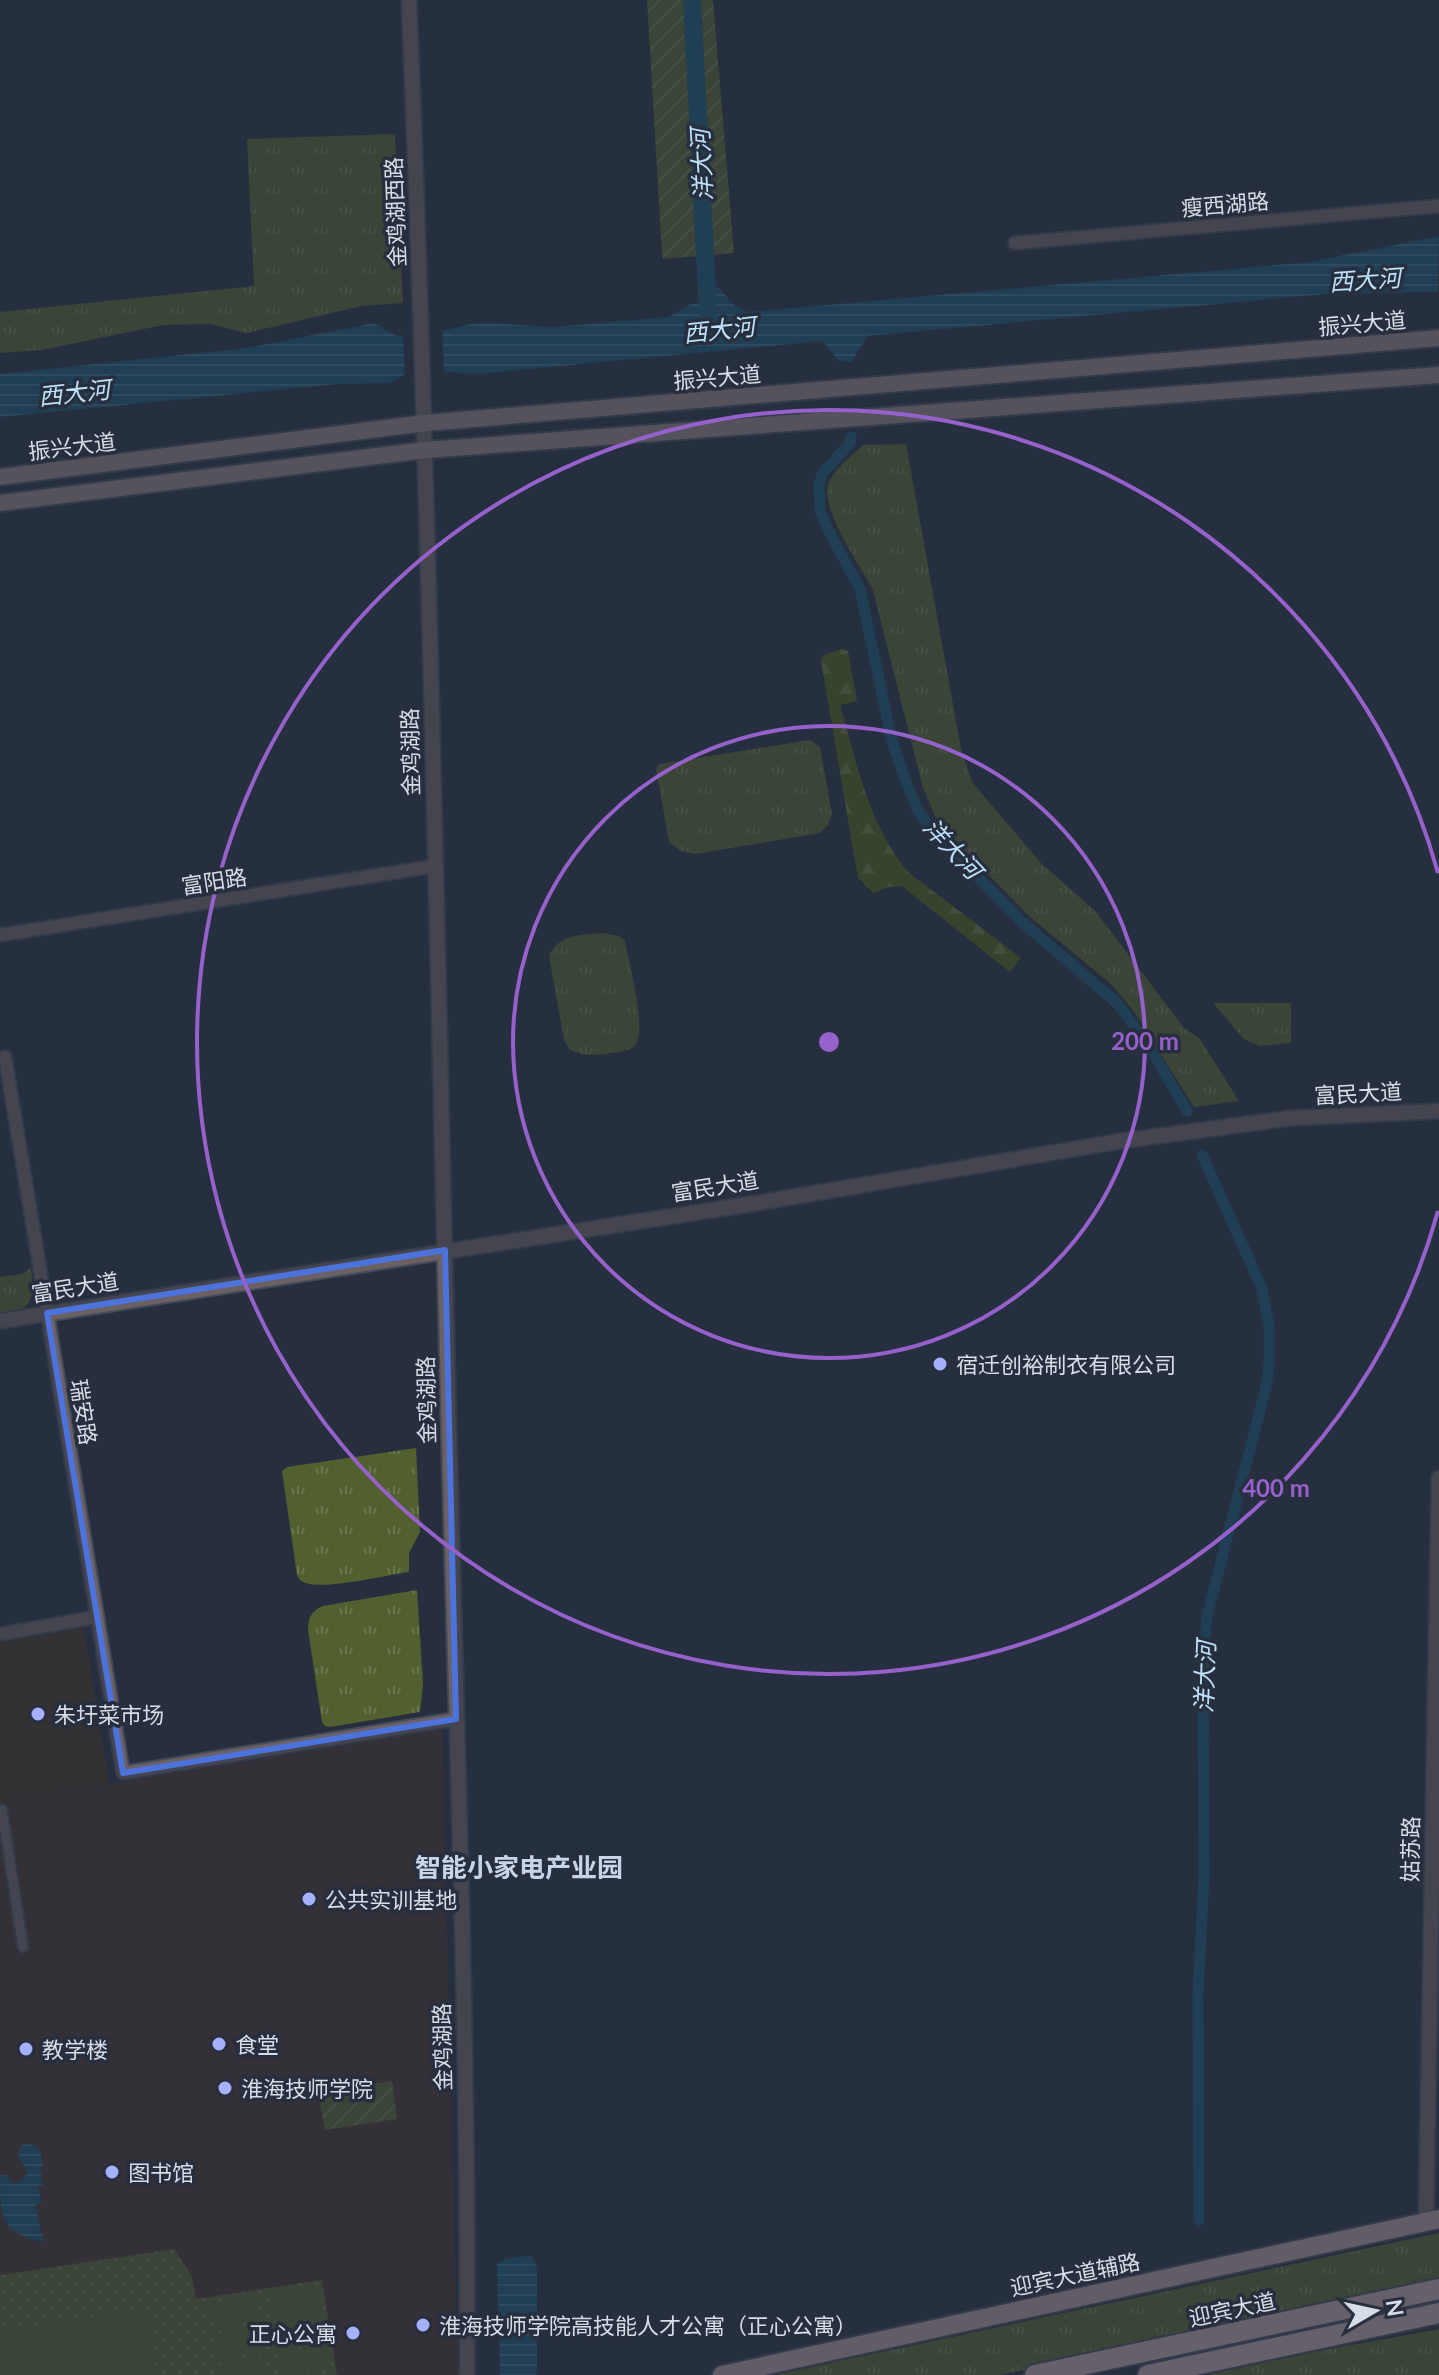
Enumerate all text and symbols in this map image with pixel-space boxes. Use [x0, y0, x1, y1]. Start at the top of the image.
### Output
water label: 洋大河 [684, 124, 717, 202]
street label: 金鸡湖西路 [380, 157, 410, 267]
street label: 瘦西湖路 [1180, 187, 1270, 221]
water label: 西大河 [1328, 262, 1406, 296]
street label: 振兴大道 [1317, 306, 1407, 340]
water label: 西大河 [682, 310, 760, 347]
street label: 振兴大道 [672, 360, 762, 394]
water label: 西大河 [37, 373, 115, 410]
street label: 振兴大道 [27, 427, 117, 465]
street label: 金鸡湖路 [396, 708, 424, 796]
water label: 洋大河 [918, 812, 991, 887]
street label: 富阳路 [179, 863, 249, 899]
text: 200 m [1111, 1026, 1179, 1055]
centre of rings [815, 1028, 843, 1056]
street label: 富民大道 [1313, 1077, 1403, 1109]
street label: 富民大道 [669, 1166, 761, 1206]
street label: 富民大道 [29, 1267, 121, 1307]
place label: 宿迁创裕制衣有限公司 [956, 1351, 1176, 1378]
marker: 宿迁创裕制衣有限公司 [931, 1355, 949, 1373]
street label: 金鸡湖路 [412, 1356, 440, 1444]
street label: 瑞安路 [66, 1377, 102, 1447]
text: 400 m [1242, 1473, 1310, 1502]
water label: 洋大河 [1188, 1637, 1220, 1713]
place label: 朱圩菜市场 [54, 1701, 164, 1728]
marker: 朱圩菜市场 [29, 1705, 47, 1723]
street label: 姑苏路 [1396, 1816, 1424, 1882]
district label: 智能小家电产业园 [415, 1851, 623, 1883]
place label: 公共实训基地 [325, 1886, 457, 1913]
marker: 公共实训基地 [300, 1890, 318, 1908]
street label: 金鸡湖路 [428, 2003, 456, 2091]
place label: 食堂 [235, 2031, 279, 2058]
marker: 食堂 [210, 2035, 228, 2053]
place label: 教学楼 [42, 2036, 108, 2063]
marker: 教学楼 [17, 2040, 35, 2058]
place label: 淮海技师学院 [241, 2075, 373, 2102]
marker: 淮海技师学院 [216, 2079, 234, 2097]
place label: 图书馆 [128, 2159, 194, 2186]
marker: 图书馆 [103, 2163, 121, 2181]
street label: 迎宾大道辅路 [1008, 2247, 1142, 2301]
north arrow [1335, 2271, 1415, 2351]
street label: 迎宾大道 [1186, 2287, 1278, 2331]
text: N [1381, 2297, 1410, 2318]
place label: 淮海技师学院高技能人才公寓（正心公寓） [439, 2312, 857, 2339]
marker: 淮海技师学院高技能人才公寓（正心公寓） [414, 2316, 432, 2334]
place label: 正心公寓 [249, 2320, 337, 2347]
marker: 正心公寓 [344, 2324, 362, 2342]

